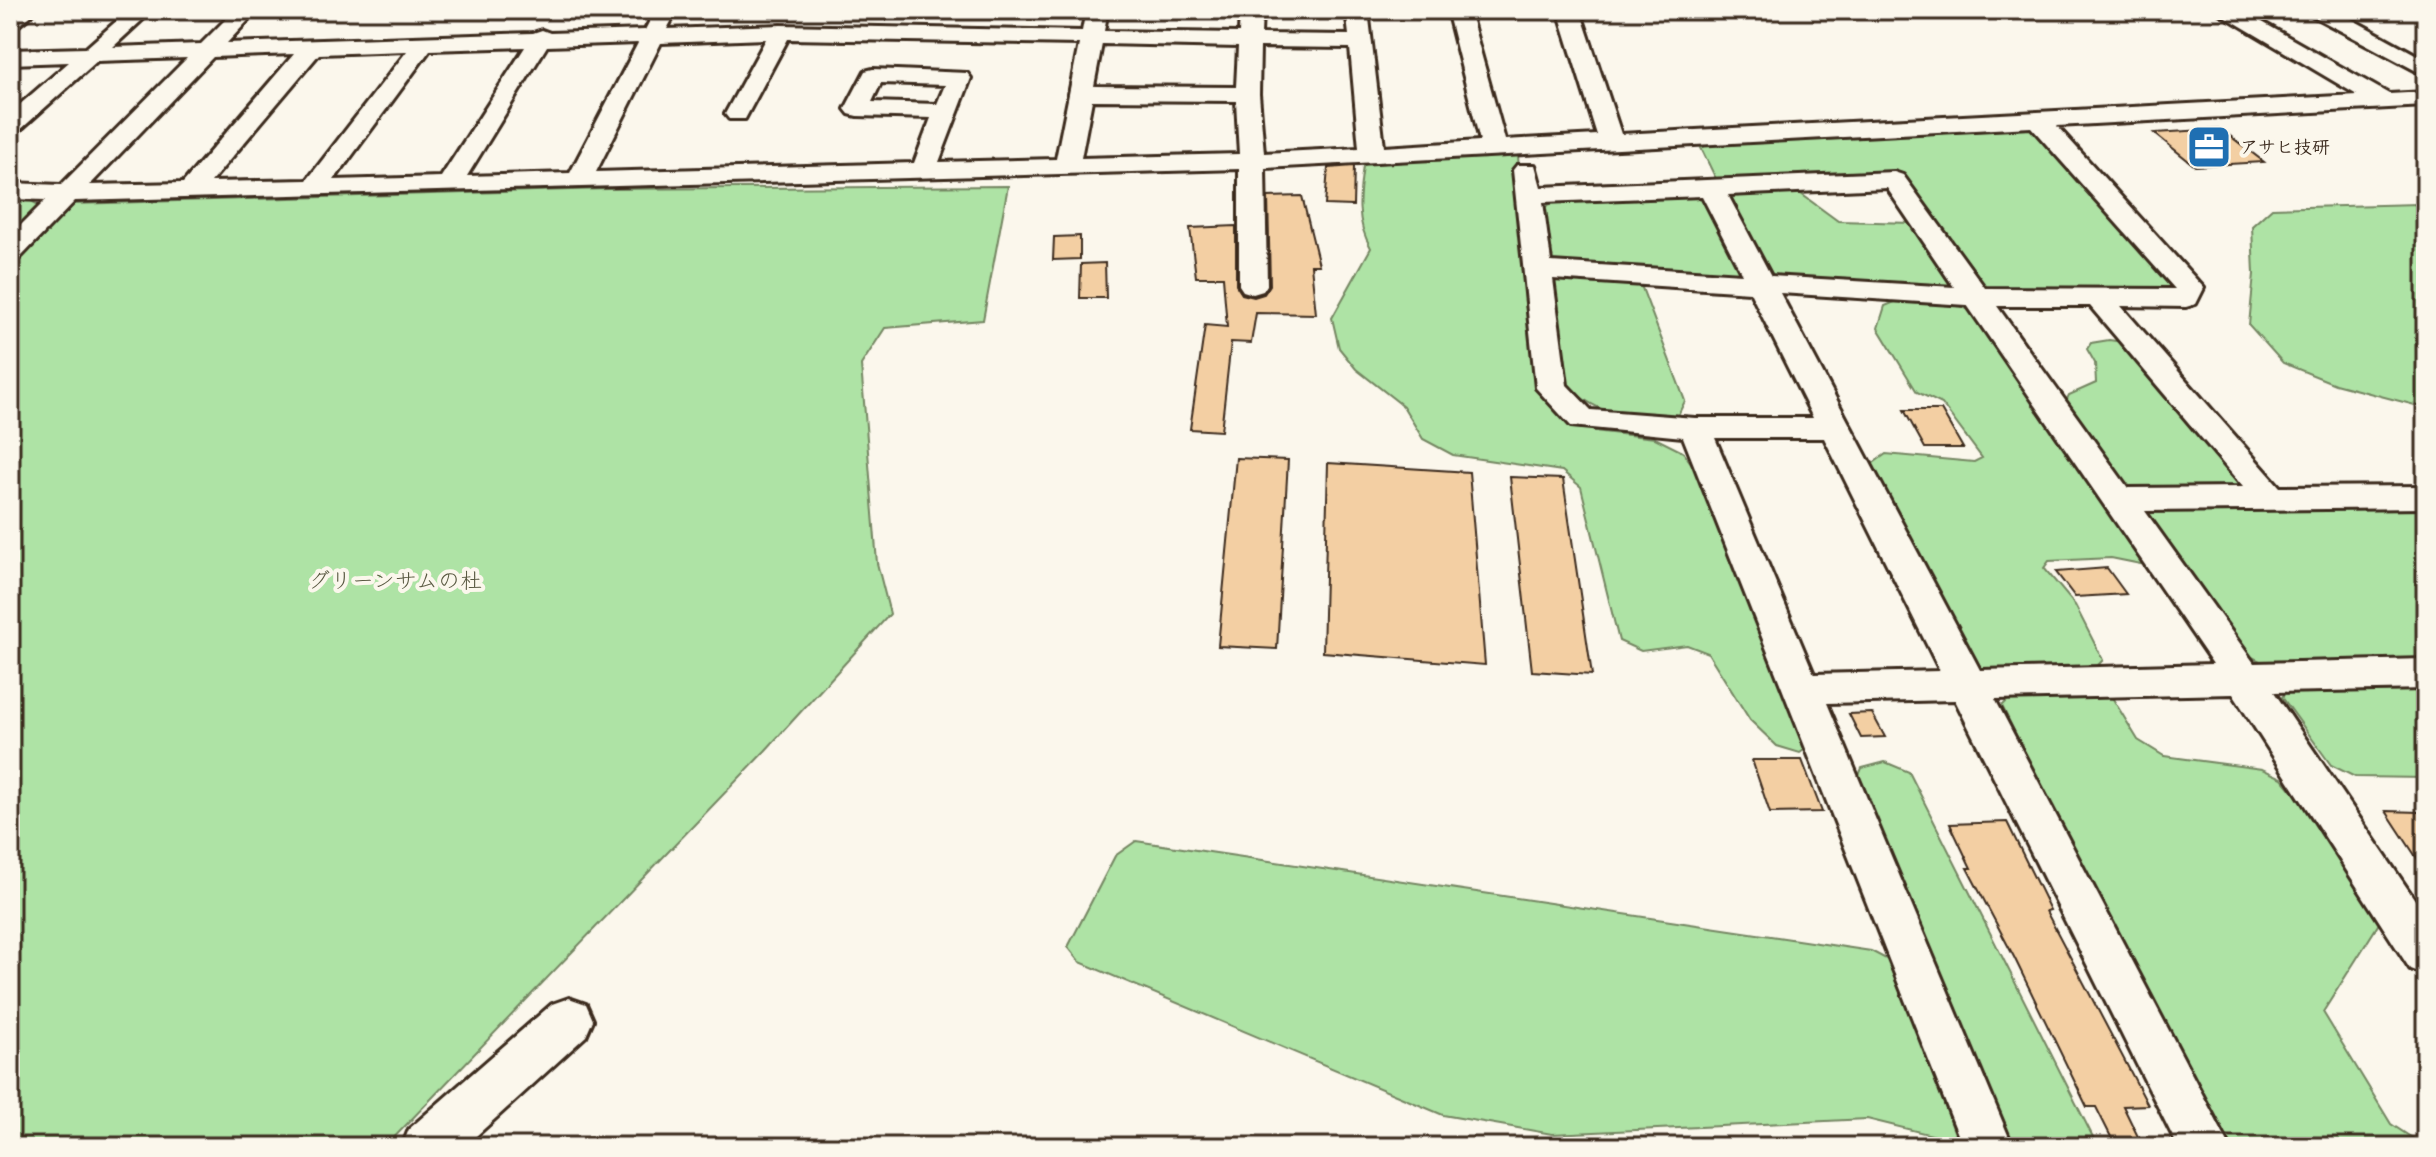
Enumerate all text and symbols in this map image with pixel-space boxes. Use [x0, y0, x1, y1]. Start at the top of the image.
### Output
office icon: アサヒ技研 [2185, 123, 2233, 171]
place label: アサヒ技研 [2240, 134, 2330, 158]
park label: グリーンサムの杜 [308, 565, 482, 594]

